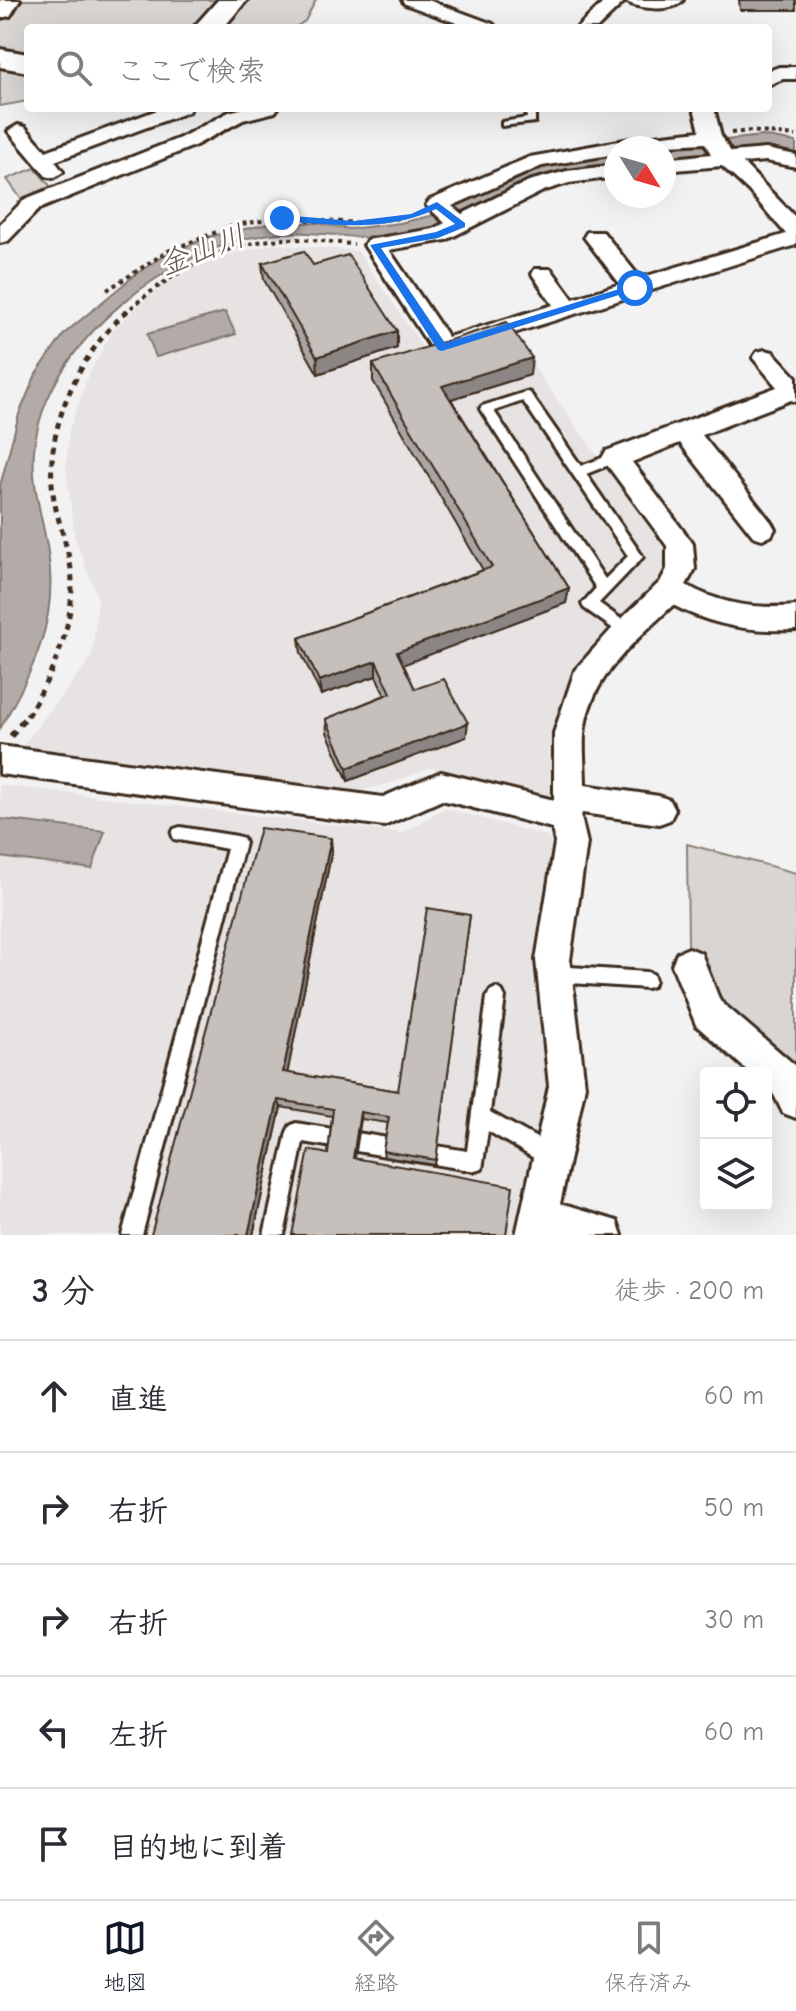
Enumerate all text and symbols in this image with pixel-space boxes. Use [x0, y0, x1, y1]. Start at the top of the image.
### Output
search box [24, 24, 772, 112]
icon: search [52, 46, 96, 90]
text: ここで検索 [116, 54, 266, 89]
north arrow [604, 136, 676, 208]
route end [264, 200, 300, 236]
water label: 金山川 [154, 218, 250, 283]
route start [617, 270, 653, 306]
map controls [700, 1067, 772, 1211]
button: locate [700, 1067, 772, 1139]
button: layers [700, 1139, 772, 1211]
text: 3 分 [32, 1271, 95, 1311]
text: 徒歩 · 200 m [615, 1276, 764, 1306]
icon: ahead [32, 1374, 76, 1418]
text: 60 m [704, 1381, 764, 1411]
text: 直進 [108, 1382, 168, 1417]
icon: right [32, 1486, 76, 1530]
text: 50 m [704, 1493, 764, 1523]
text: 右折 [108, 1494, 168, 1529]
icon: right [32, 1598, 76, 1642]
text: 30 m [705, 1605, 764, 1635]
text: 右折 [108, 1606, 168, 1641]
icon: left [32, 1710, 76, 1754]
text: 60 m [704, 1717, 764, 1747]
text: 左折 [108, 1718, 168, 1753]
icon: arrive [32, 1822, 76, 1866]
text: 目的地に到着 [108, 1830, 288, 1865]
tab: 地図 [103, 1916, 147, 1996]
tab: 経路 [354, 1916, 398, 1996]
tab: 保存済み [605, 1916, 693, 1996]

